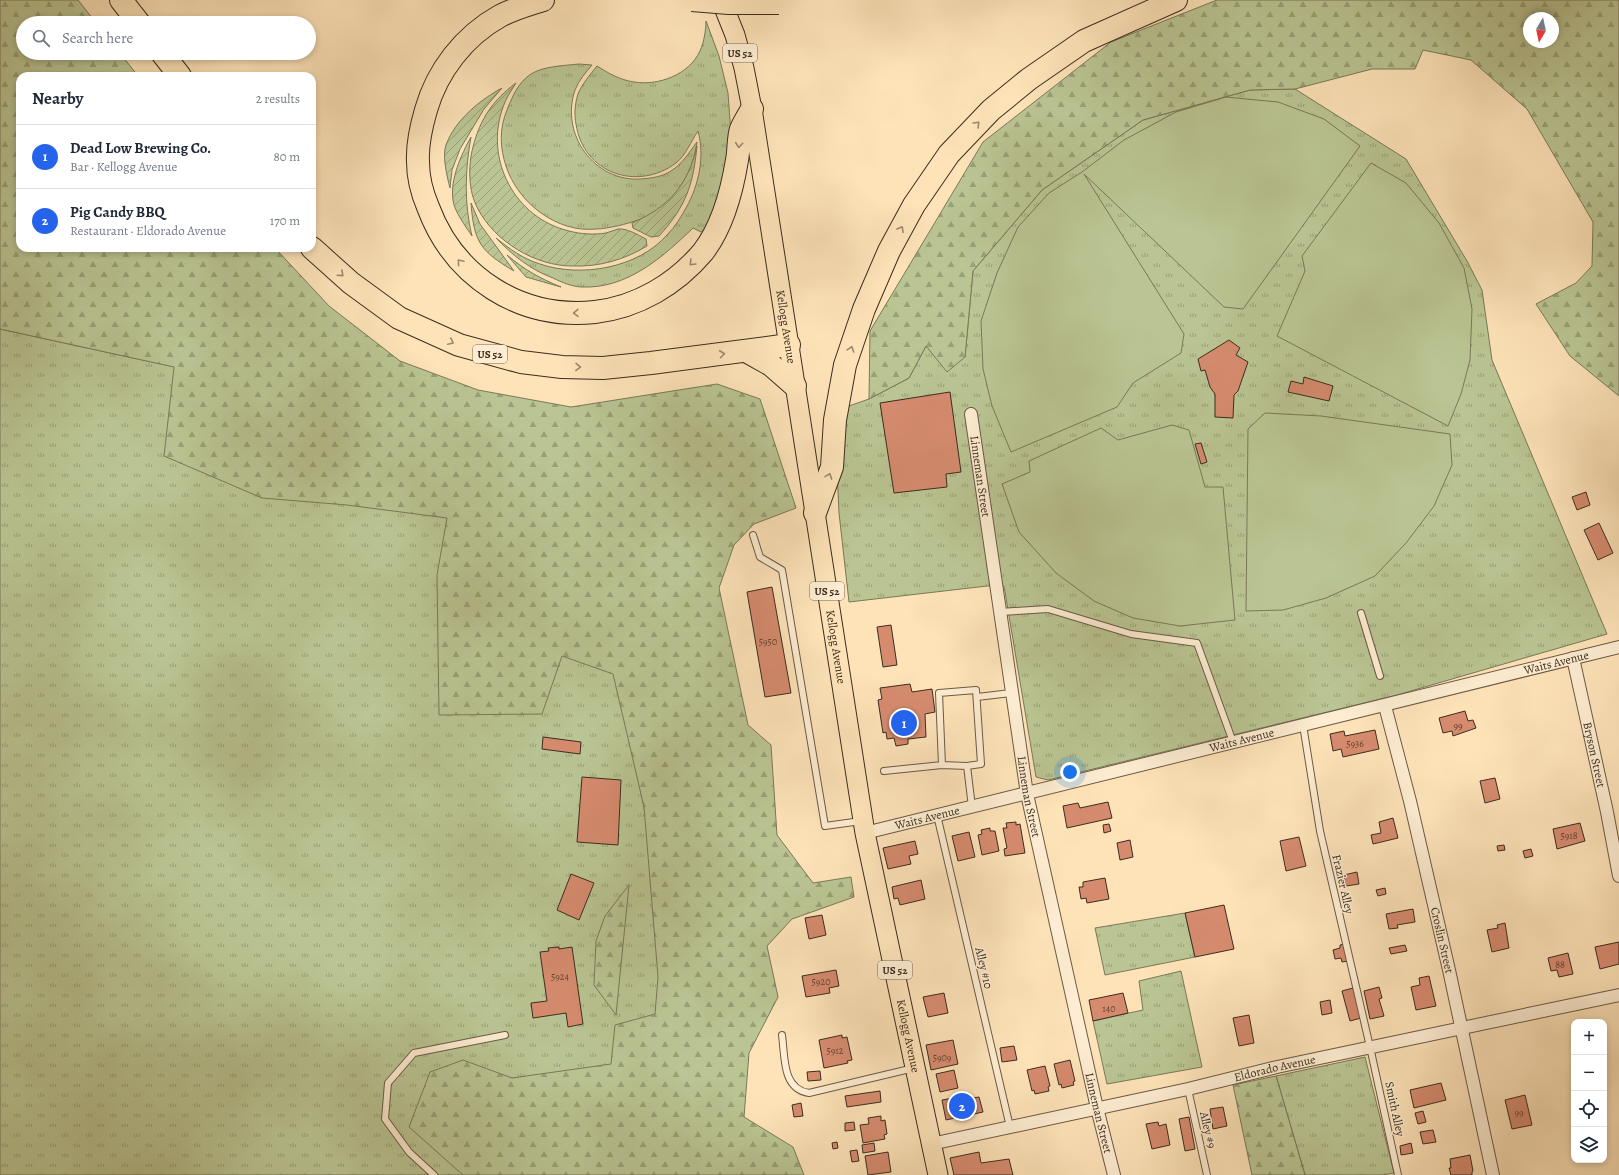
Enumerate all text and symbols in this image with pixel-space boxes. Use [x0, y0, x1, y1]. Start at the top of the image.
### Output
north arrow [1523, 12, 1559, 48]
search box [16, 16, 316, 60]
icon: search [30, 27, 52, 49]
text: Search here [62, 28, 133, 48]
road number: US 52 [723, 44, 757, 62]
text: Nearby [32, 87, 83, 110]
text: 2 results [256, 90, 300, 107]
one-way arrow [972, 122, 979, 129]
text: Dead Low Brewing Co. [70, 138, 211, 158]
one-way arrow [735, 142, 744, 148]
text: 1 [43, 148, 47, 165]
text: 80 m [273, 148, 300, 165]
text: Bar · Kellogg Avenue [70, 158, 177, 175]
text: Pig Candy BBQ [70, 202, 165, 222]
text: 2 [42, 212, 48, 229]
text: 170 m [270, 212, 300, 229]
text: Restaurant · Eldorado Avenue [70, 222, 226, 239]
one-way arrow [896, 226, 903, 233]
one-way arrow [689, 258, 696, 266]
one-way arrow [457, 259, 465, 267]
one-way arrow [336, 269, 344, 277]
street label: Kellogg Avenue [772, 289, 800, 365]
one-way arrow [573, 309, 579, 317]
one-way arrow [447, 337, 454, 345]
road number: US 52 [473, 345, 507, 363]
one-way arrow [846, 345, 854, 352]
one-way arrow [719, 350, 725, 359]
one-way arrow [575, 363, 581, 371]
street label: Linneman Street [966, 435, 994, 518]
one-way arrow [824, 473, 832, 480]
road number: US 52 [810, 582, 844, 600]
street label: Kellogg Avenue [822, 609, 850, 685]
house number: 5950 [759, 635, 777, 648]
street label: Waits Avenue [1521, 647, 1590, 678]
pin: 1 [891, 708, 917, 738]
house number: 99 [1453, 719, 1463, 732]
street label: Bryson Street [1579, 720, 1609, 789]
street label: Waits Avenue [1207, 724, 1276, 756]
house number: 5936 [1346, 737, 1364, 750]
street label: Linneman Street [1014, 755, 1044, 839]
your location [1060, 762, 1080, 782]
street label: Waits Avenue [892, 802, 961, 834]
house number: 5918 [1560, 829, 1578, 842]
street label: Frazier Alley [1328, 853, 1358, 916]
street label: Croslin Street [1427, 905, 1457, 975]
street label: Alley #10 [971, 945, 997, 990]
house number: 88 [1555, 958, 1565, 971]
road number: US 52 [878, 961, 912, 979]
house number: 5924 [551, 970, 570, 983]
house number: 5920 [812, 975, 830, 988]
street label: Kellogg Avenue [893, 998, 924, 1074]
house number: 140 [1102, 1002, 1116, 1015]
map controls [1571, 1019, 1607, 1163]
button: + [1571, 1019, 1607, 1055]
house number: 5912 [826, 1044, 844, 1057]
house number: 5909 [933, 1051, 952, 1064]
street label: Eldorado Avenue [1232, 1051, 1317, 1085]
button: − [1571, 1055, 1607, 1091]
street label: Linneman Street [1081, 1071, 1116, 1155]
street label: Smith Alley [1381, 1080, 1409, 1139]
pin: 2 [949, 1091, 975, 1121]
button: locate [1571, 1091, 1607, 1127]
house number: 99 [1514, 1106, 1524, 1119]
street label: Alley #9 [1196, 1109, 1220, 1150]
button: layers [1571, 1127, 1607, 1163]

